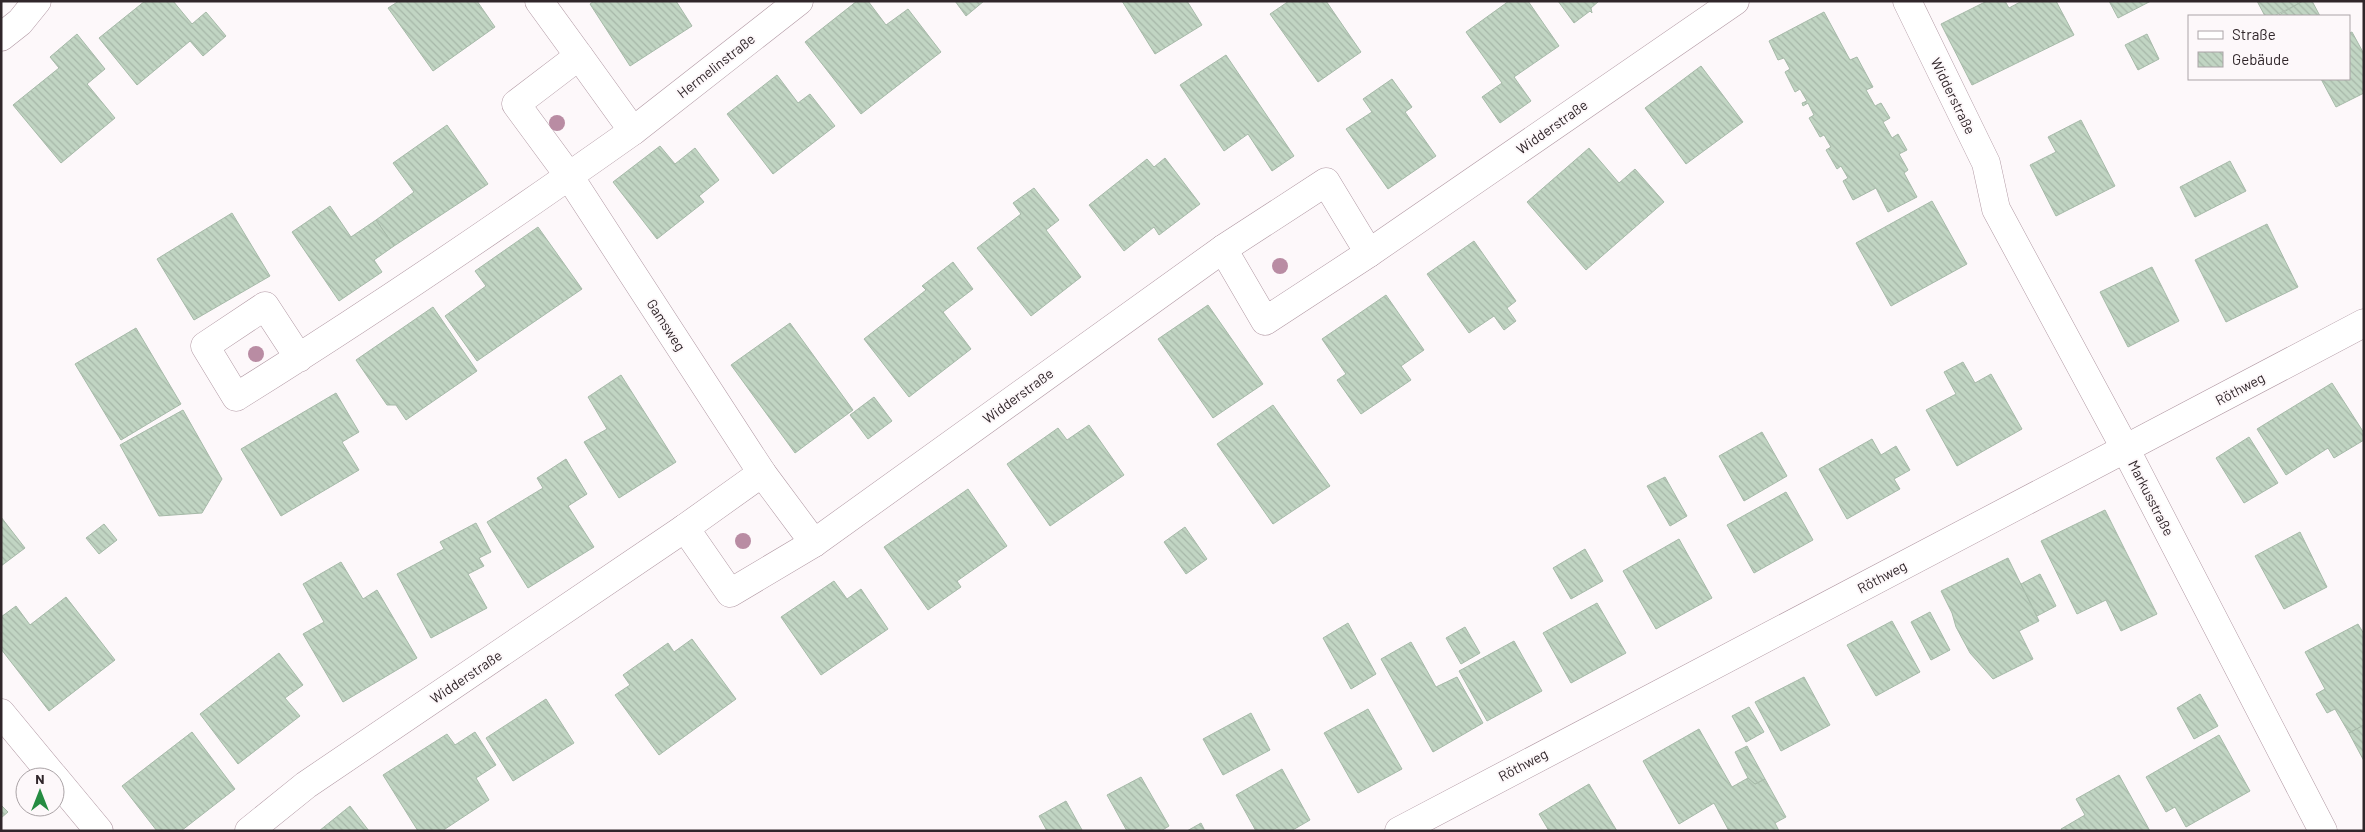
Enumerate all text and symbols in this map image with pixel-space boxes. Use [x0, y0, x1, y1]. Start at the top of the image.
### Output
legend [2188, 15, 2350, 80]
text: Straße [2232, 25, 2276, 43]
street label: Hermelinstraße [673, 30, 758, 101]
text: Gebäude [2232, 50, 2289, 68]
street label: Widderstraße [1928, 55, 1979, 137]
street label: Widderstraße [1513, 96, 1591, 157]
street label: Gamsweg [643, 296, 689, 354]
street label: Widderstraße [979, 364, 1056, 427]
street label: Röthweg [2212, 369, 2267, 409]
street label: Markusstraße [2125, 457, 2178, 538]
street label: Röthweg [1854, 557, 1909, 597]
street label: Widderstraße [427, 646, 505, 707]
street label: Röthweg [1495, 745, 1550, 785]
north arrow [15, 767, 65, 817]
text: N [35, 770, 45, 787]

